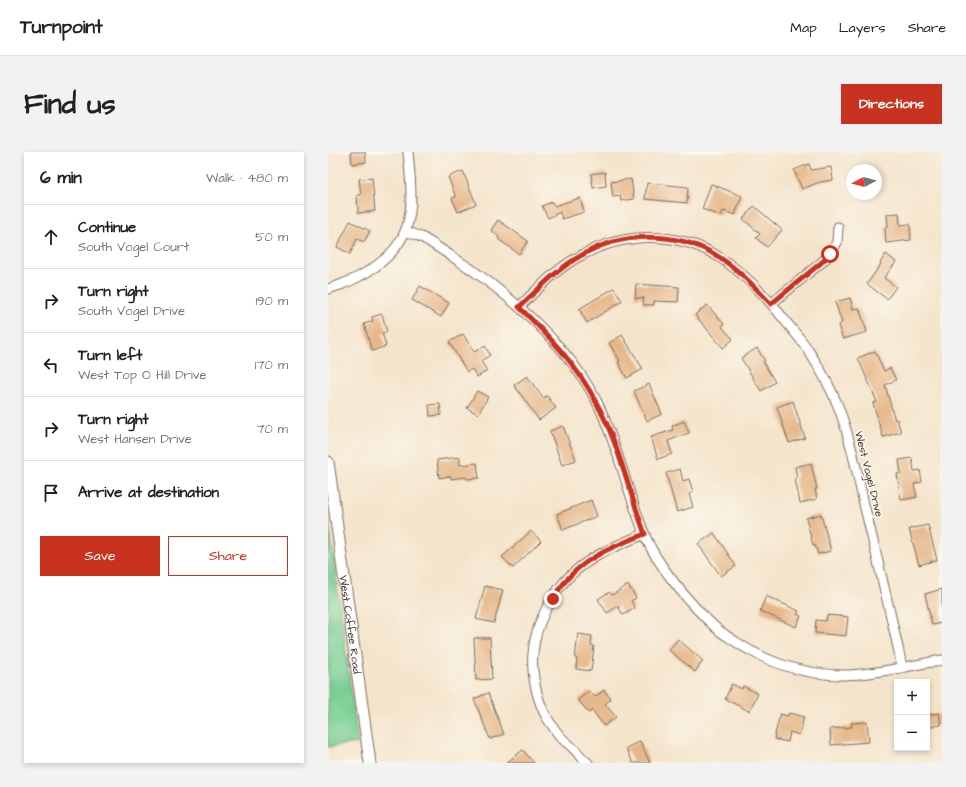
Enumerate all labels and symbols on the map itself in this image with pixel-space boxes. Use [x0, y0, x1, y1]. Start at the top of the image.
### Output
north arrow [846, 164, 882, 200]
route start [821, 245, 839, 263]
street label: West Vogel Drive [850, 429, 887, 519]
street label: West Coffee Road [336, 574, 365, 675]
route end [544, 590, 562, 608]

